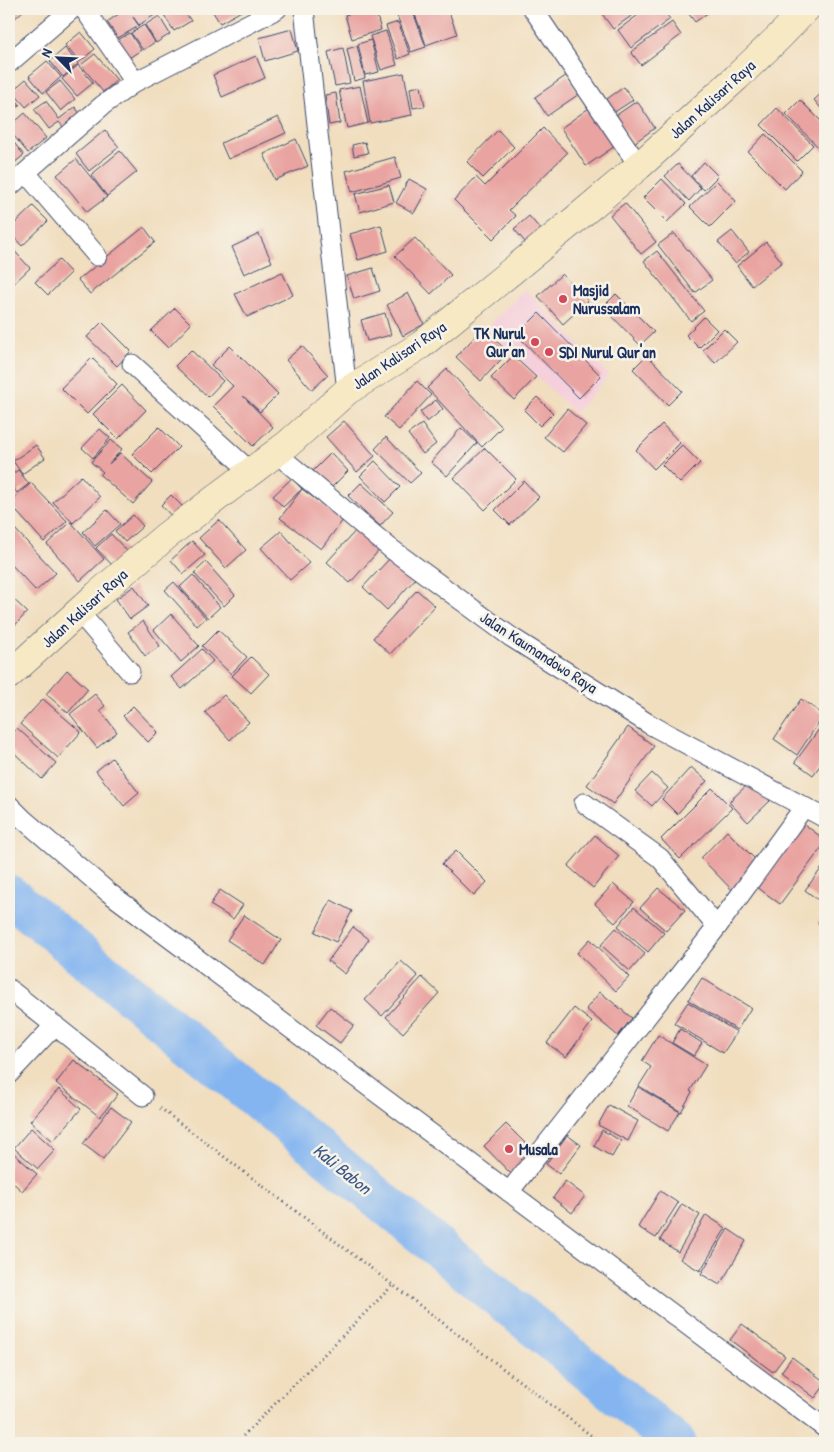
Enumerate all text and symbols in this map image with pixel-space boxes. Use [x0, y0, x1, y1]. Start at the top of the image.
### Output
north arrow [32, 32, 82, 82]
text: N [35, 45, 56, 60]
street label: Jalan Kalisari Raya [664, 55, 760, 143]
place label: Masjid Nurussalam [573, 279, 641, 319]
marker: Masjid Nurussalam [557, 293, 569, 305]
street label: Jalan Kalisari Raya [348, 316, 450, 394]
place label: TK Nurul Qur'an [473, 322, 526, 362]
marker: TK Nurul Qur'an [529, 336, 541, 348]
place label: SDI Nurul Qur'an [559, 341, 656, 363]
marker: SDI Nurul Qur'an [543, 346, 555, 358]
street label: Jalan Kalisari Raya [36, 564, 132, 652]
street label: Jalan Kaumandowo Raya [476, 606, 602, 698]
water label: Kali Babon [308, 1137, 378, 1201]
place label: Musala [519, 1138, 559, 1160]
marker: Musala [503, 1143, 515, 1155]

